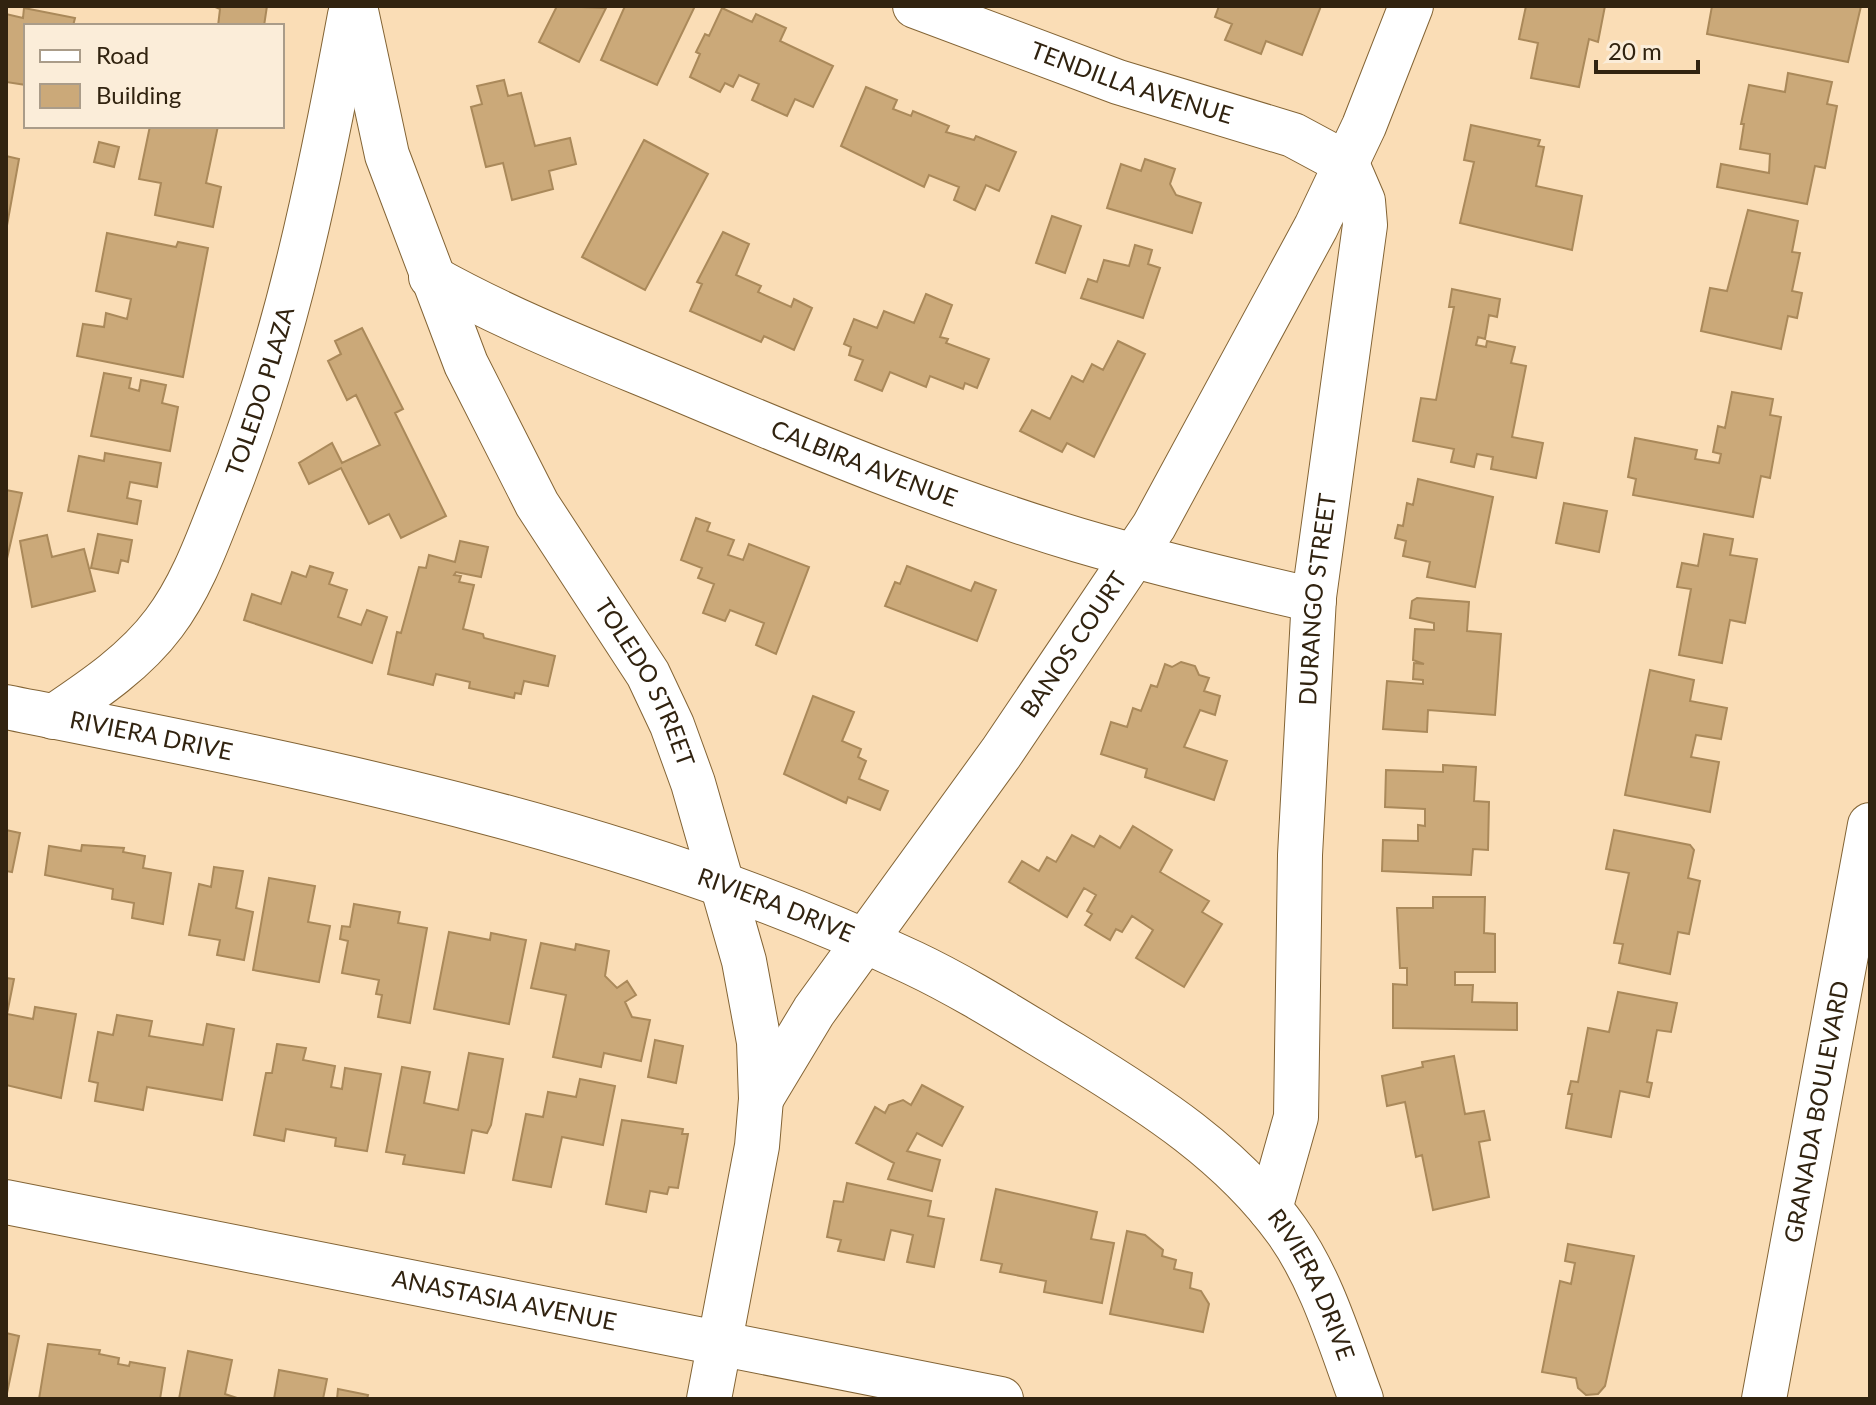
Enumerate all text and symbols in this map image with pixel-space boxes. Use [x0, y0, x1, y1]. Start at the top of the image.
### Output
legend [24, 24, 284, 128]
scale bar [1596, 24, 1698, 74]
street label: TENDILLA AVENUE [1027, 35, 1237, 129]
text: 20 m [1608, 36, 1662, 65]
text: Road [96, 40, 149, 69]
text: Building [96, 80, 181, 109]
street label: TOLEDO PLAZA [218, 303, 299, 480]
street label: CALBIRA AVENUE [767, 413, 962, 512]
street label: DURANGO STREET [1292, 491, 1341, 706]
street label: BANOS COURT [1013, 565, 1132, 722]
street label: TOLEDO STREET [589, 592, 702, 770]
street label: RIVIERA DRIVE [67, 704, 235, 765]
street label: RIVIERA DRIVE [694, 861, 859, 948]
street label: GRANADA BOULEVARD [1777, 978, 1854, 1245]
street label: RIVIERA DRIVE [1263, 1202, 1362, 1364]
street label: ANASTASIA AVENUE [390, 1263, 619, 1336]

